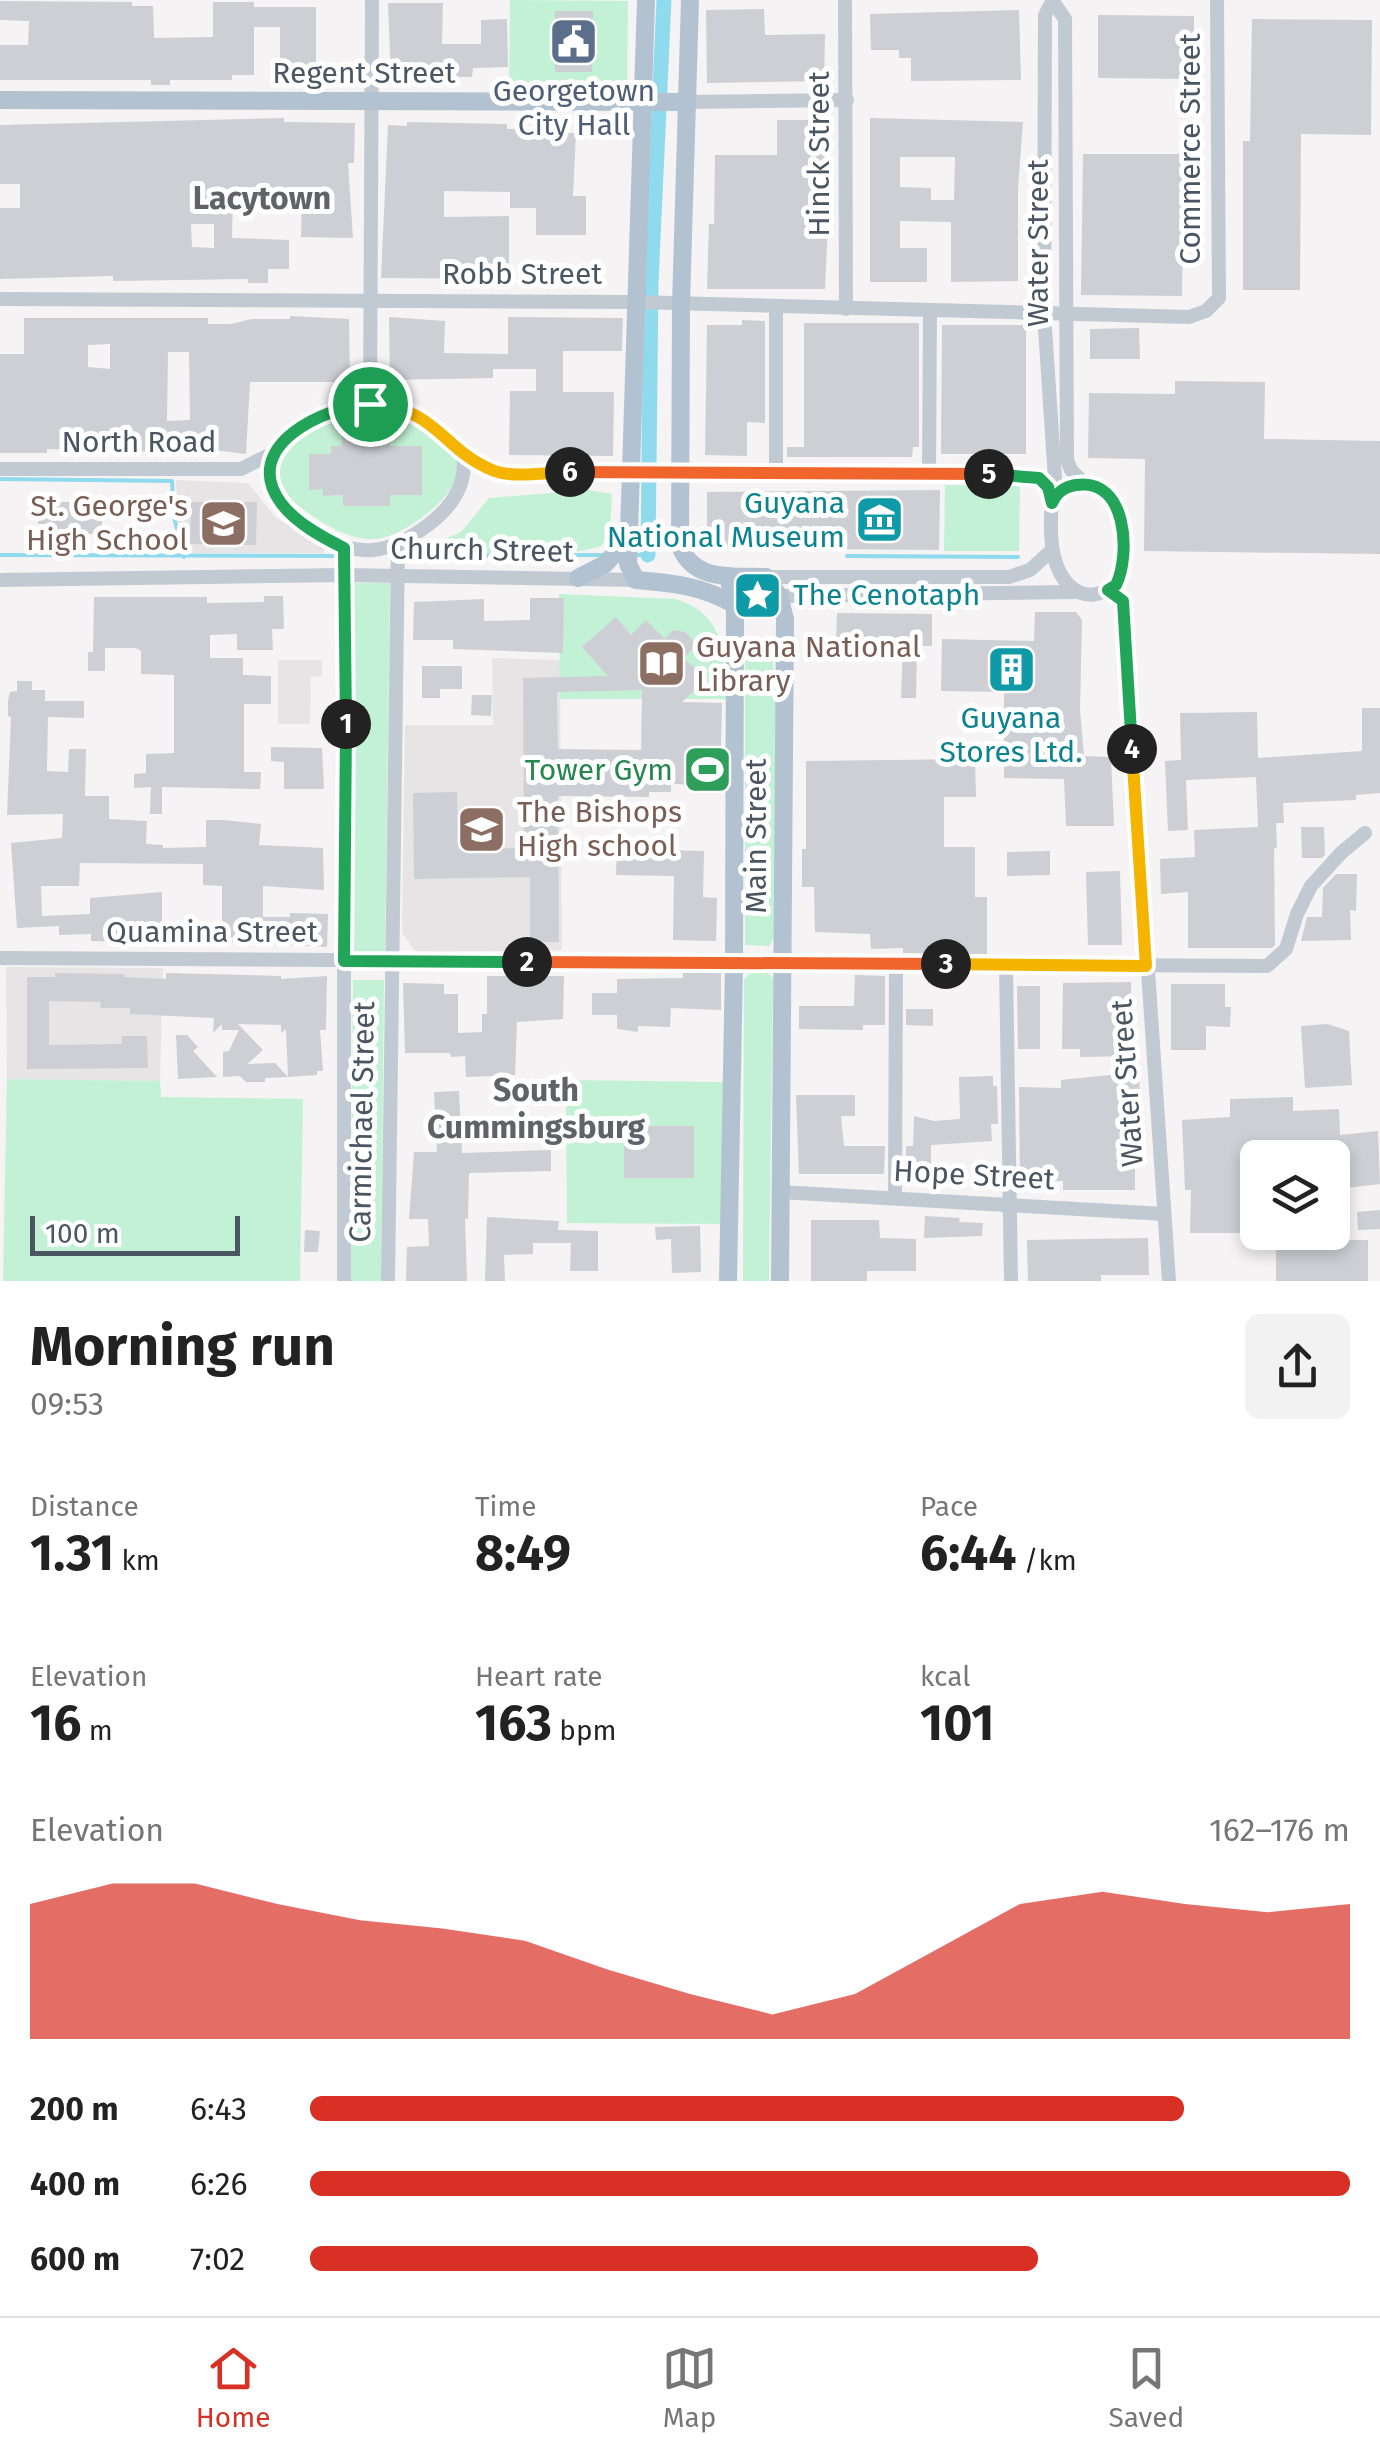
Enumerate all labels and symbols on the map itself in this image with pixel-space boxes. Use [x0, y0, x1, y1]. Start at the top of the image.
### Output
public building icon: Georgetown City Hall [548, 16, 600, 68]
street label: Commerce Street [1172, 33, 1208, 265]
street label: Regent Street [272, 55, 456, 91]
street label: Hinck Street [801, 71, 837, 237]
place label: Georgetown City Hall [493, 73, 655, 143]
street label: Water Street [1020, 159, 1056, 327]
district label: Lacytown [193, 179, 331, 217]
street label: Robb Street [442, 256, 602, 292]
pin [328, 362, 413, 447]
street label: North Road [61, 424, 217, 460]
pin: 6 [545, 447, 595, 497]
pin: 5 [964, 449, 1014, 499]
place label: Guyana National Museum [607, 485, 845, 555]
place label: St. George's High School [26, 488, 188, 558]
museum icon: Guyana National Museum [854, 494, 906, 546]
school or university icon: St. George's High School [197, 497, 249, 549]
street label: Church Street [390, 530, 574, 570]
place icon: The Cenotaph [732, 569, 784, 621]
place label: The Cenotaph [793, 577, 980, 613]
place label: Guyana National Library [696, 629, 921, 699]
library icon: Guyana National Library [635, 638, 687, 690]
building icon: Guyana Stores Ltd. [985, 643, 1037, 695]
pin: 1 [321, 699, 371, 749]
place label: Guyana Stores Ltd. [940, 700, 1082, 770]
pin: 4 [1107, 724, 1157, 774]
sports icon: Tower Gym [682, 744, 734, 796]
place label: Tower Gym [525, 752, 673, 788]
street label: Main Street [738, 758, 774, 914]
place label: The Bishops High school [517, 794, 682, 864]
school or university icon: The Bishops High school [456, 803, 508, 855]
street label: Quamina Street [106, 914, 318, 950]
pin: 2 [502, 937, 552, 987]
pin: 3 [921, 939, 971, 989]
street label: Water Street [1103, 998, 1151, 1168]
street label: Carmichael Street [342, 1001, 382, 1243]
district label: South Cummingsburg [427, 1071, 645, 1146]
street label: Hope Street [892, 1153, 1056, 1197]
scale bar [30, 1211, 240, 1256]

